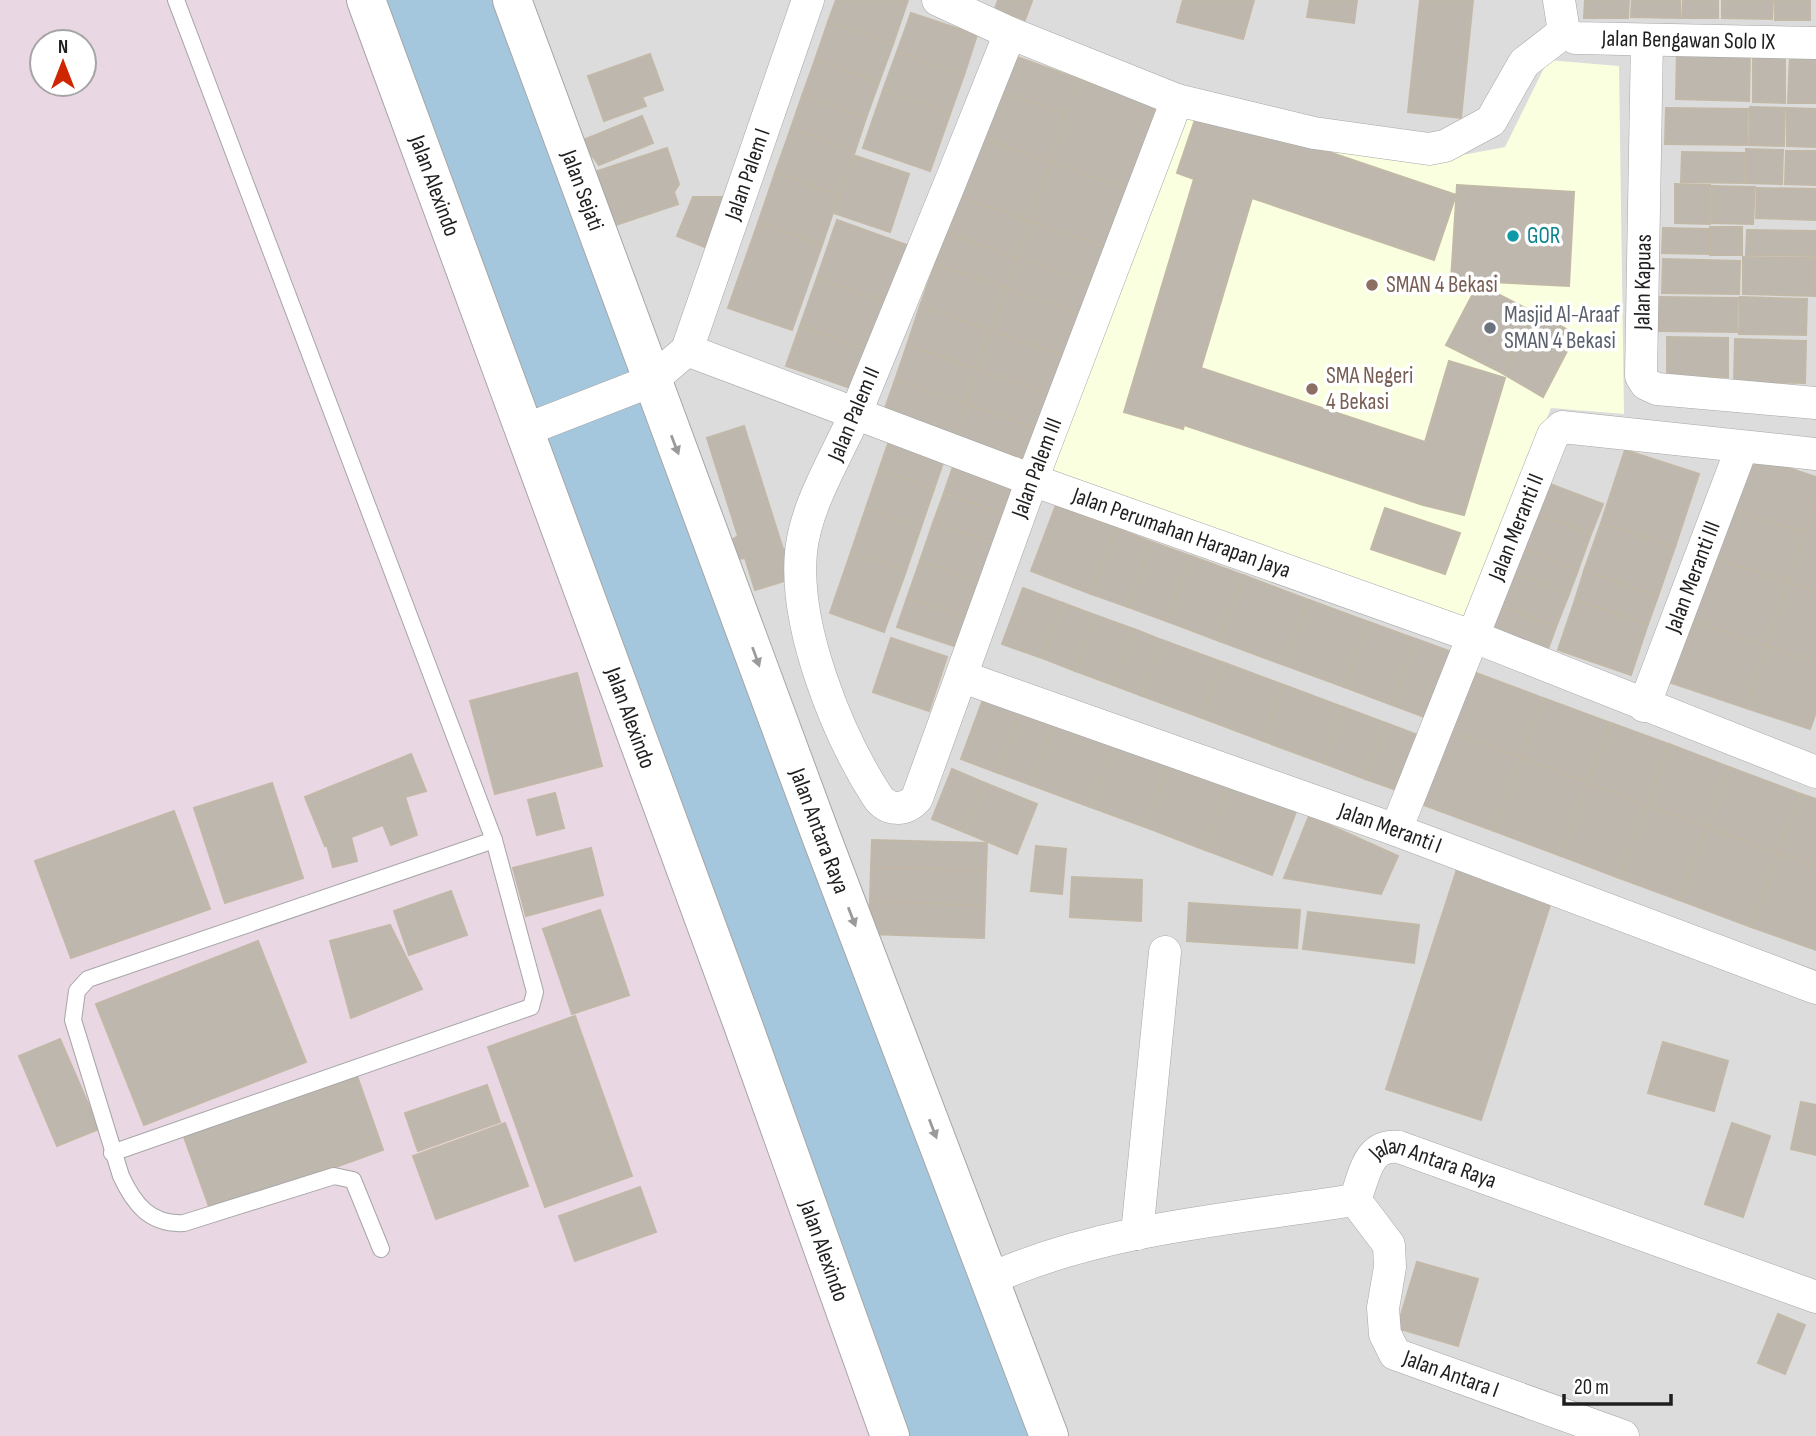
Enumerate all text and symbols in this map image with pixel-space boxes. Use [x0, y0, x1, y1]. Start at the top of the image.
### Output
street label: Jalan Bengawan Solo IX [1600, 25, 1776, 56]
north arrow [28, 28, 98, 98]
text: N [58, 36, 68, 59]
street label: Jalan Palem I [719, 125, 777, 225]
street label: Jalan Alexindo [403, 130, 466, 240]
street label: Jalan Sejati [554, 145, 610, 234]
place label: GOR [1527, 222, 1561, 250]
marker: GOR [1505, 228, 1521, 244]
street label: Jalan Kapuas [1628, 234, 1658, 331]
place label: SMAN 4 Bekasi [1386, 271, 1498, 299]
marker: SMAN 4 Bekasi [1364, 277, 1380, 293]
place label: Masjid Al-Araaf SMAN 4 Bekasi [1504, 301, 1620, 355]
marker: Masjid Al-Araaf SMAN 4 Bekasi [1482, 320, 1498, 336]
place label: SMA Negeri 4 Bekasi [1326, 362, 1413, 416]
street label: Jalan Palem II [821, 363, 886, 466]
marker: SMA Negeri 4 Bekasi [1304, 381, 1320, 397]
street label: Jalan Palem III [1005, 414, 1068, 523]
one-way arrow [670, 434, 681, 455]
street label: Jalan Meranti II [1482, 470, 1550, 585]
street label: Jalan Perumahan Harapan Jaya [1068, 481, 1294, 585]
street label: Jalan Meranti III [1659, 517, 1727, 638]
one-way arrow [751, 647, 762, 668]
street label: Jalan Alexindo [598, 663, 662, 772]
street label: Jalan Antara Raya [783, 764, 856, 898]
street label: Jalan Meranti I [1334, 796, 1446, 860]
one-way arrow [846, 906, 857, 927]
one-way arrow [927, 1119, 938, 1140]
street label: Jalan Antara Raya [1362, 1133, 1500, 1195]
street label: Jalan Alexindo [793, 1195, 855, 1305]
street label: Jalan Antara I [1398, 1344, 1503, 1404]
scale bar [1564, 1362, 1671, 1406]
text: 20 m [1574, 1375, 1609, 1400]

